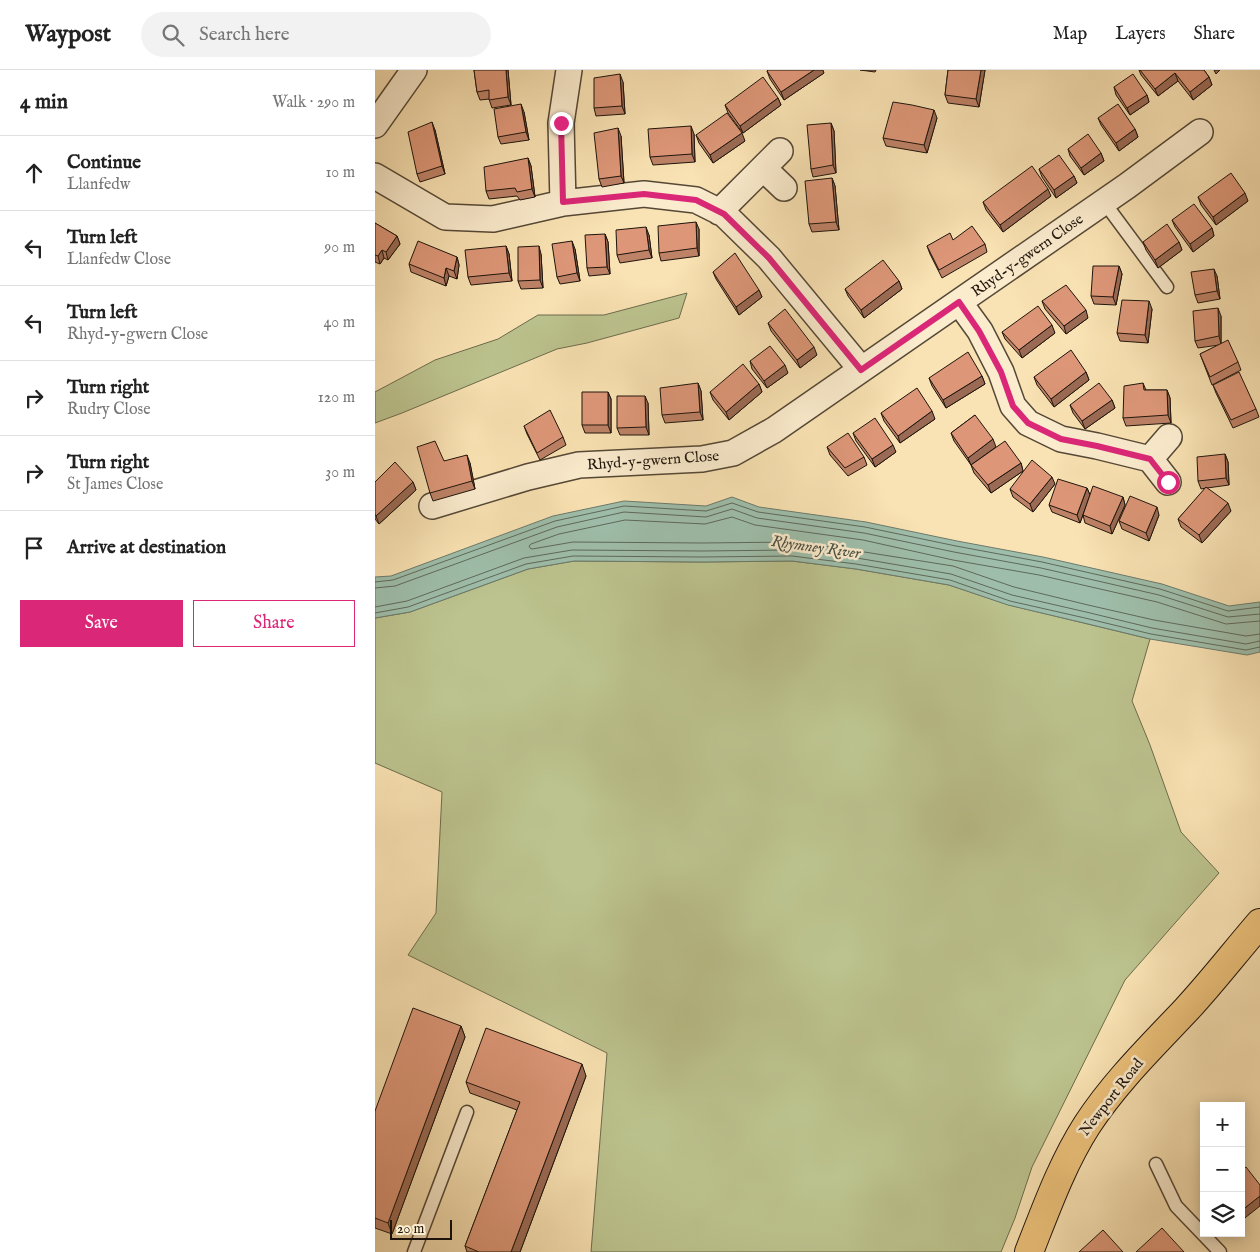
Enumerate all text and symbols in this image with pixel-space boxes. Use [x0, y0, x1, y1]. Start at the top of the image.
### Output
search box [141, 12, 491, 57]
text: Waypost [25, 19, 111, 50]
icon: search [159, 21, 187, 49]
text: Search here [199, 23, 290, 47]
text: Map [1053, 23, 1087, 46]
text: Layers [1115, 23, 1166, 46]
text: Share [1194, 23, 1235, 46]
text: 4 min [20, 89, 68, 116]
text: Walk · 290 m [272, 93, 355, 113]
route end [550, 112, 573, 135]
text: Continue [67, 151, 141, 175]
icon: ahead [20, 159, 48, 187]
text: 10 m [325, 163, 355, 183]
text: Llanfedw [67, 175, 130, 195]
street label: Rhyd-y-gwern Close [968, 210, 1087, 301]
text: Turn left [67, 226, 138, 250]
icon: left [20, 234, 48, 262]
text: 90 m [324, 238, 355, 258]
text: Llanfedw Close [67, 250, 171, 270]
text: Turn left [67, 301, 138, 325]
icon: left [20, 309, 48, 337]
text: 40 m [323, 313, 355, 333]
text: Rhyd-y-gwern Close [67, 325, 208, 345]
text: Turn right [67, 376, 149, 400]
icon: right [20, 384, 48, 412]
text: 120 m [318, 388, 355, 408]
text: Rudry Close [67, 400, 150, 420]
street label: Rhyd-y-gwern Close [586, 446, 720, 475]
text: Turn right [67, 451, 149, 475]
icon: right [20, 459, 48, 487]
text: 30 m [325, 463, 355, 483]
route start [1157, 471, 1180, 494]
text: St James Close [67, 475, 163, 495]
water label: Rhymney River [770, 532, 863, 564]
icon: arrive [20, 534, 48, 562]
text: Arrive at destination [67, 536, 226, 560]
button: Save [20, 600, 183, 647]
button: Share [193, 600, 355, 647]
street label: Newport Road [1075, 1054, 1148, 1140]
map controls [1200, 1102, 1245, 1237]
button: + [1200, 1102, 1245, 1147]
button: − [1200, 1147, 1245, 1192]
button: layers [1200, 1192, 1245, 1237]
scale bar [390, 1217, 453, 1240]
text: 20 m [397, 1220, 424, 1238]

